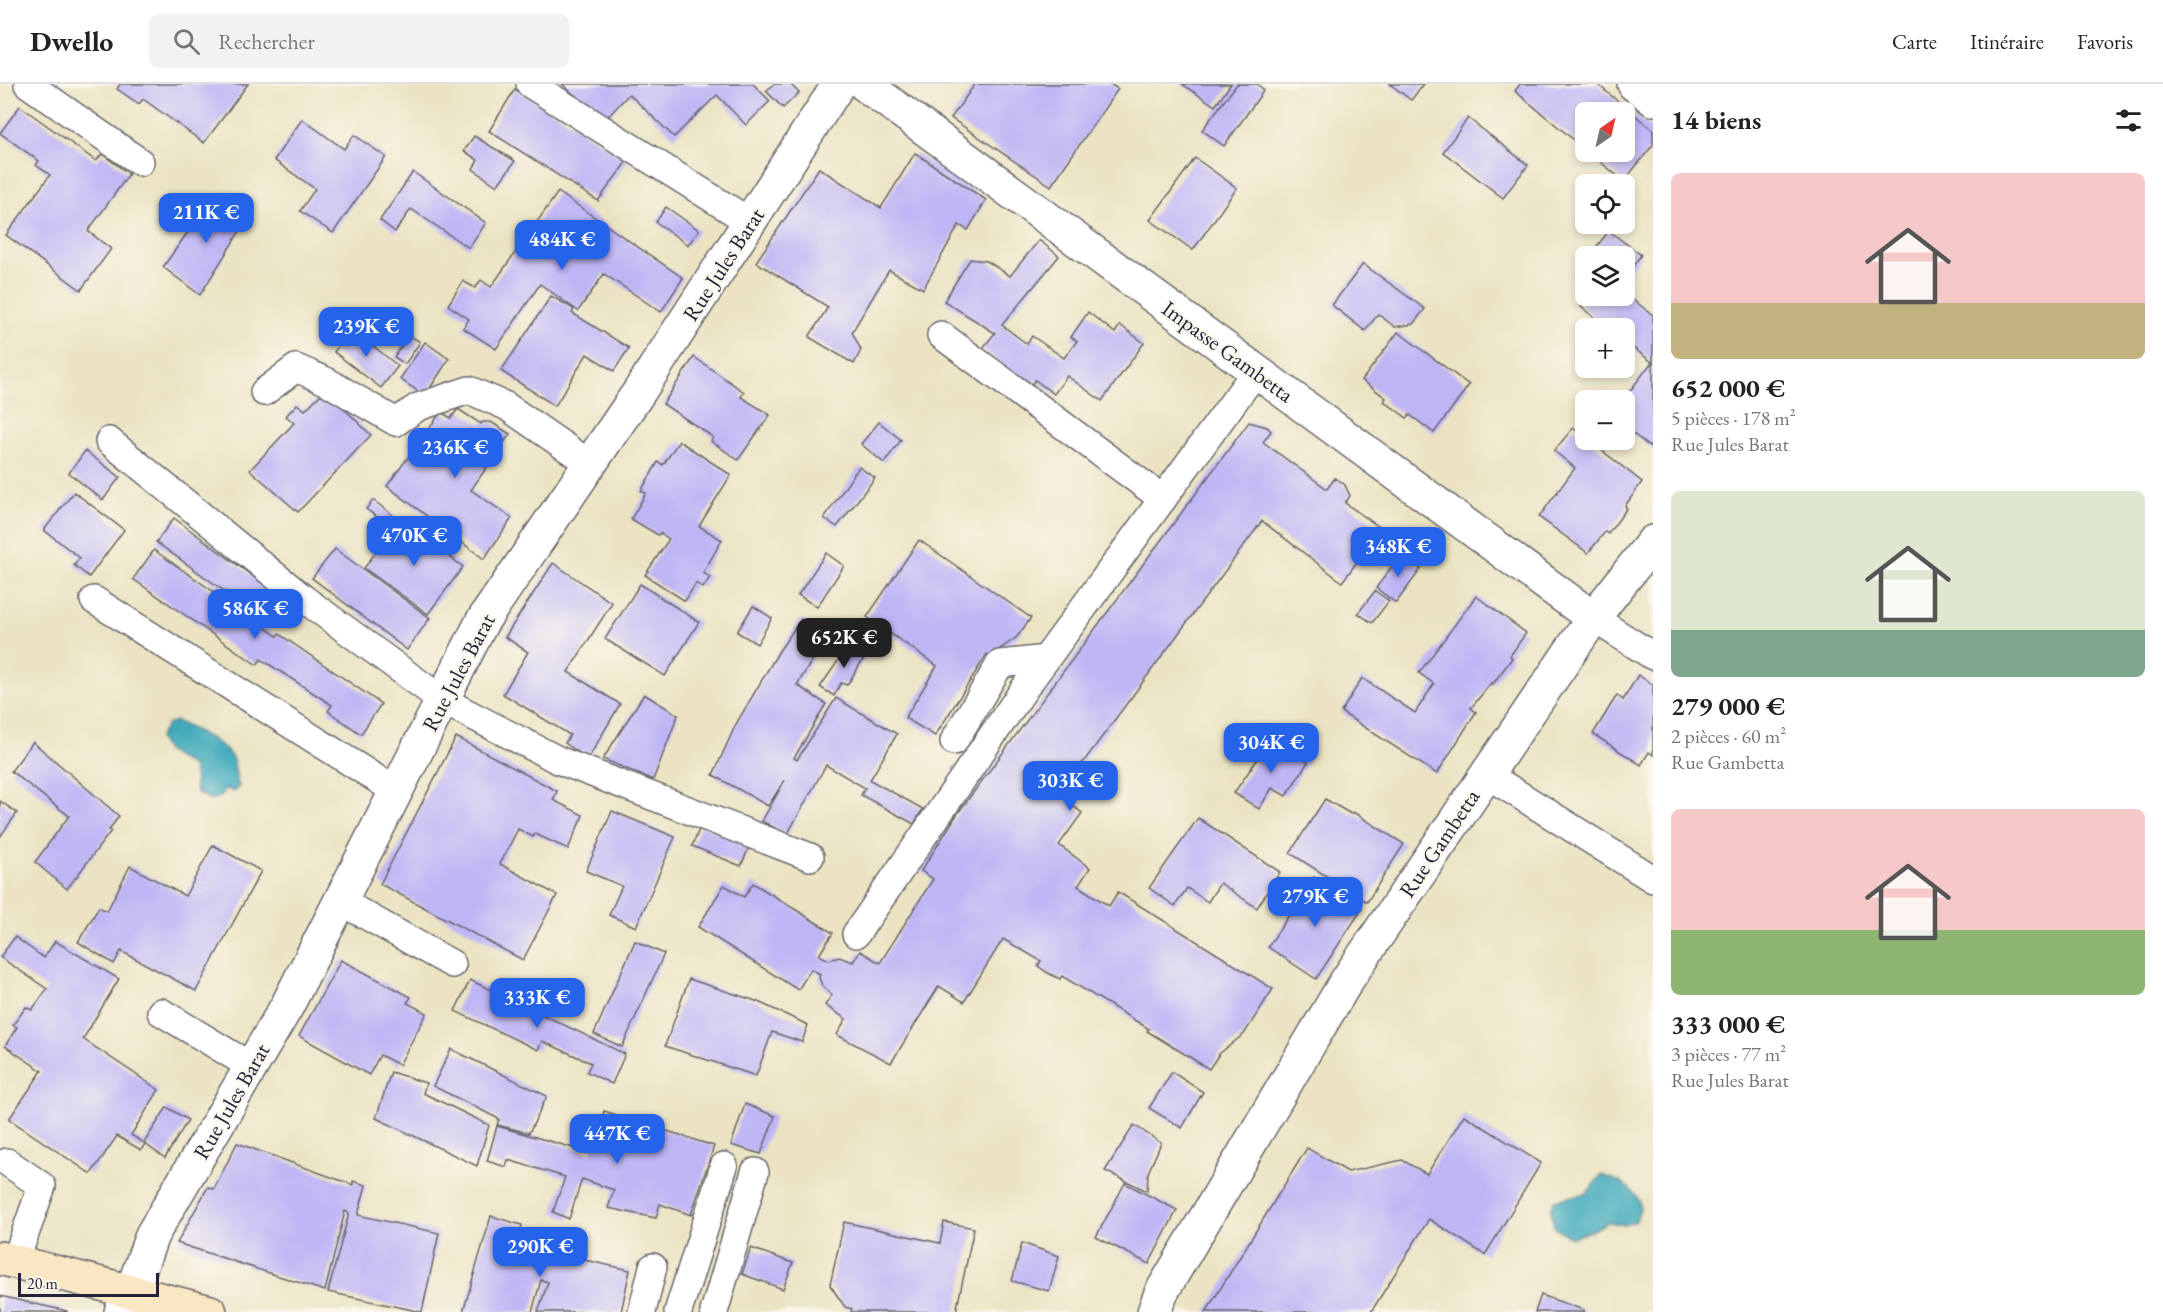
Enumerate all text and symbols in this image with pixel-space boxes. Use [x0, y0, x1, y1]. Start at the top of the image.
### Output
search box [149, 14, 569, 68]
text: Dwello [30, 23, 113, 59]
icon: search [170, 25, 203, 58]
text: Rechercher [218, 27, 315, 56]
text: Carte [1892, 28, 1937, 55]
text: Itinéraire [1970, 28, 2044, 55]
text: Favoris [2077, 28, 2133, 55]
north arrow [1575, 102, 1635, 162]
map controls [1575, 102, 1635, 450]
text: 14 biens [1671, 103, 1761, 137]
icon: filters [2112, 104, 2145, 137]
button: locate [1575, 174, 1635, 234]
pin: 211K € [157, 193, 255, 244]
text: 211K € [173, 199, 239, 225]
street label: Rue Jules Barat [676, 202, 771, 326]
icon: home [1854, 212, 1962, 320]
pin: 484K € [513, 220, 611, 271]
text: 484K € [529, 226, 595, 252]
button: layers [1575, 246, 1635, 306]
street label: Impasse Gambetta [1156, 294, 1300, 409]
pin: 239K € [317, 307, 415, 358]
text: 239K € [333, 313, 399, 339]
button: + [1575, 318, 1635, 378]
text: 652 000 € [1671, 371, 1785, 405]
button: − [1575, 390, 1635, 450]
text: 5 pièces · 178 m² [1671, 405, 1796, 431]
pin: 236K € [406, 428, 504, 479]
text: Rue Jules Barat [1671, 431, 1789, 457]
text: 236K € [422, 434, 488, 460]
pin: 470K € [365, 516, 463, 567]
text: 470K € [381, 522, 447, 548]
pin: 348K € [1349, 527, 1447, 578]
icon: home [1854, 530, 1962, 638]
text: 348K € [1365, 533, 1431, 559]
pin: 586K € [206, 589, 304, 640]
text: 586K € [222, 595, 288, 621]
street label: Rue Jules Barat [415, 608, 502, 736]
pin: 652K € [795, 618, 893, 669]
text: 652K € [811, 624, 877, 650]
text: 279 000 € [1671, 689, 1785, 723]
pin: 304K € [1222, 723, 1320, 774]
text: 2 pièces · 60 m² [1671, 723, 1786, 749]
text: 304K € [1238, 729, 1304, 755]
text: Rue Gambetta [1671, 749, 1784, 775]
pin: 303K € [1021, 761, 1119, 812]
text: 303K € [1037, 767, 1103, 793]
street label: Rue Gambetta [1393, 783, 1486, 903]
icon: home [1854, 848, 1962, 956]
pin: 279K € [1266, 877, 1364, 928]
text: 279K € [1282, 883, 1348, 909]
pin: 333K € [488, 978, 586, 1029]
text: 333K € [504, 984, 570, 1010]
text: 333 000 € [1671, 1007, 1785, 1041]
street label: Rue Jules Barat [187, 1038, 276, 1165]
text: 3 pièces · 77 m² [1671, 1041, 1786, 1067]
text: Rue Jules Barat [1671, 1067, 1789, 1093]
pin: 447K € [568, 1114, 666, 1165]
text: 447K € [584, 1120, 650, 1146]
pin: 290K € [491, 1227, 589, 1278]
text: 290K € [507, 1233, 573, 1259]
scale bar [18, 1270, 159, 1298]
text: 20 m [27, 1273, 58, 1294]

